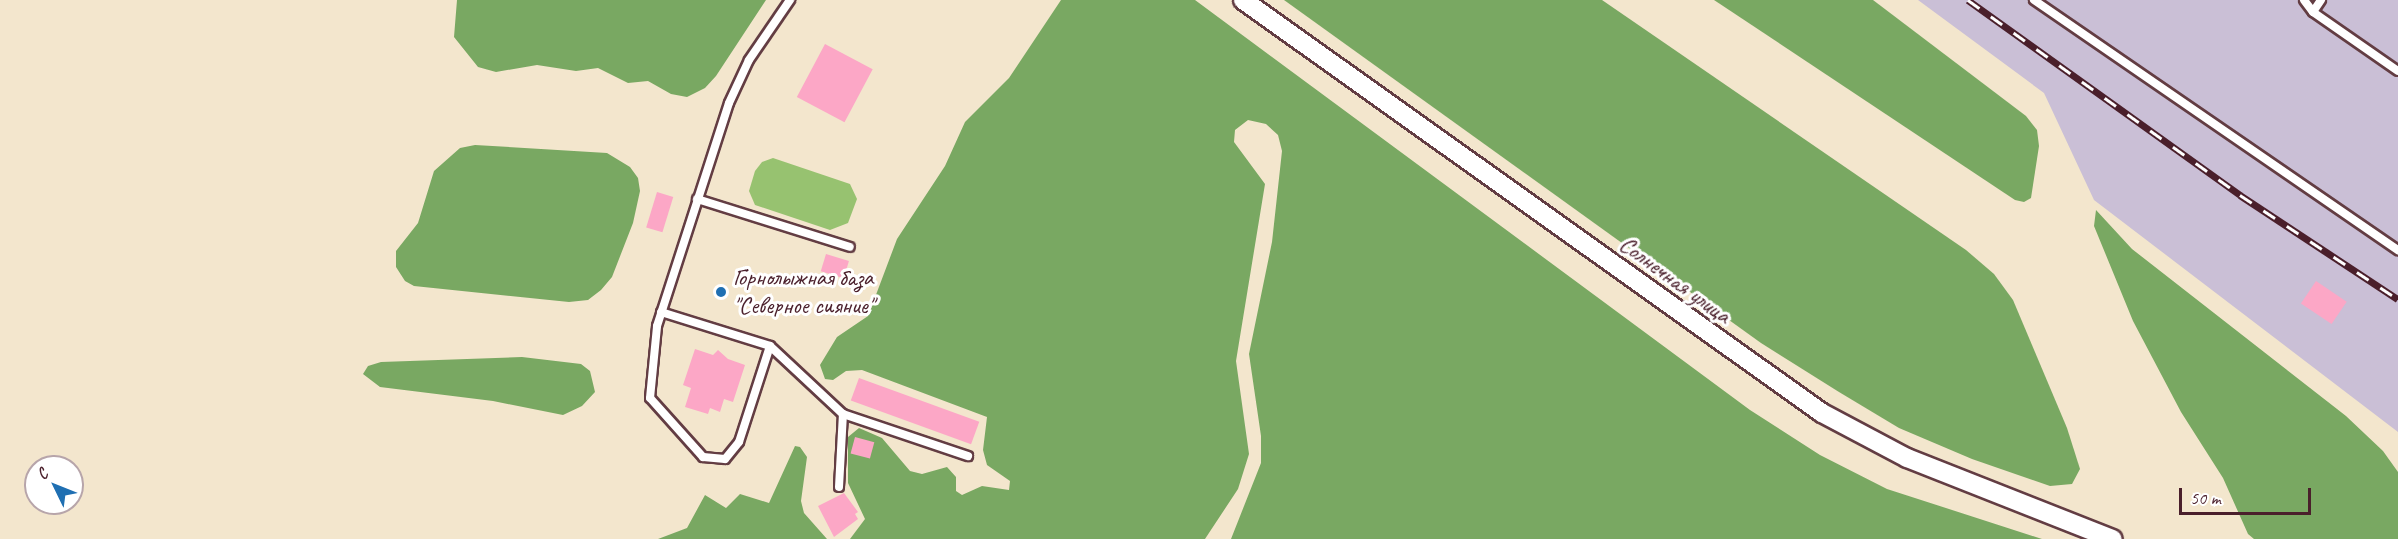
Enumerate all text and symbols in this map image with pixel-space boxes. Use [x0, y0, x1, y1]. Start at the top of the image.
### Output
street label: Солнечная улица [1613, 229, 1737, 331]
place label: Горнолыжная база "Северное сияние" [733, 264, 874, 320]
marker: Горнолыжная база "Северное сияние" [714, 285, 728, 299]
north arrow [24, 455, 84, 515]
text: С [32, 464, 52, 484]
scale bar [2182, 476, 2314, 514]
text: 50 m [2190, 487, 2221, 509]

